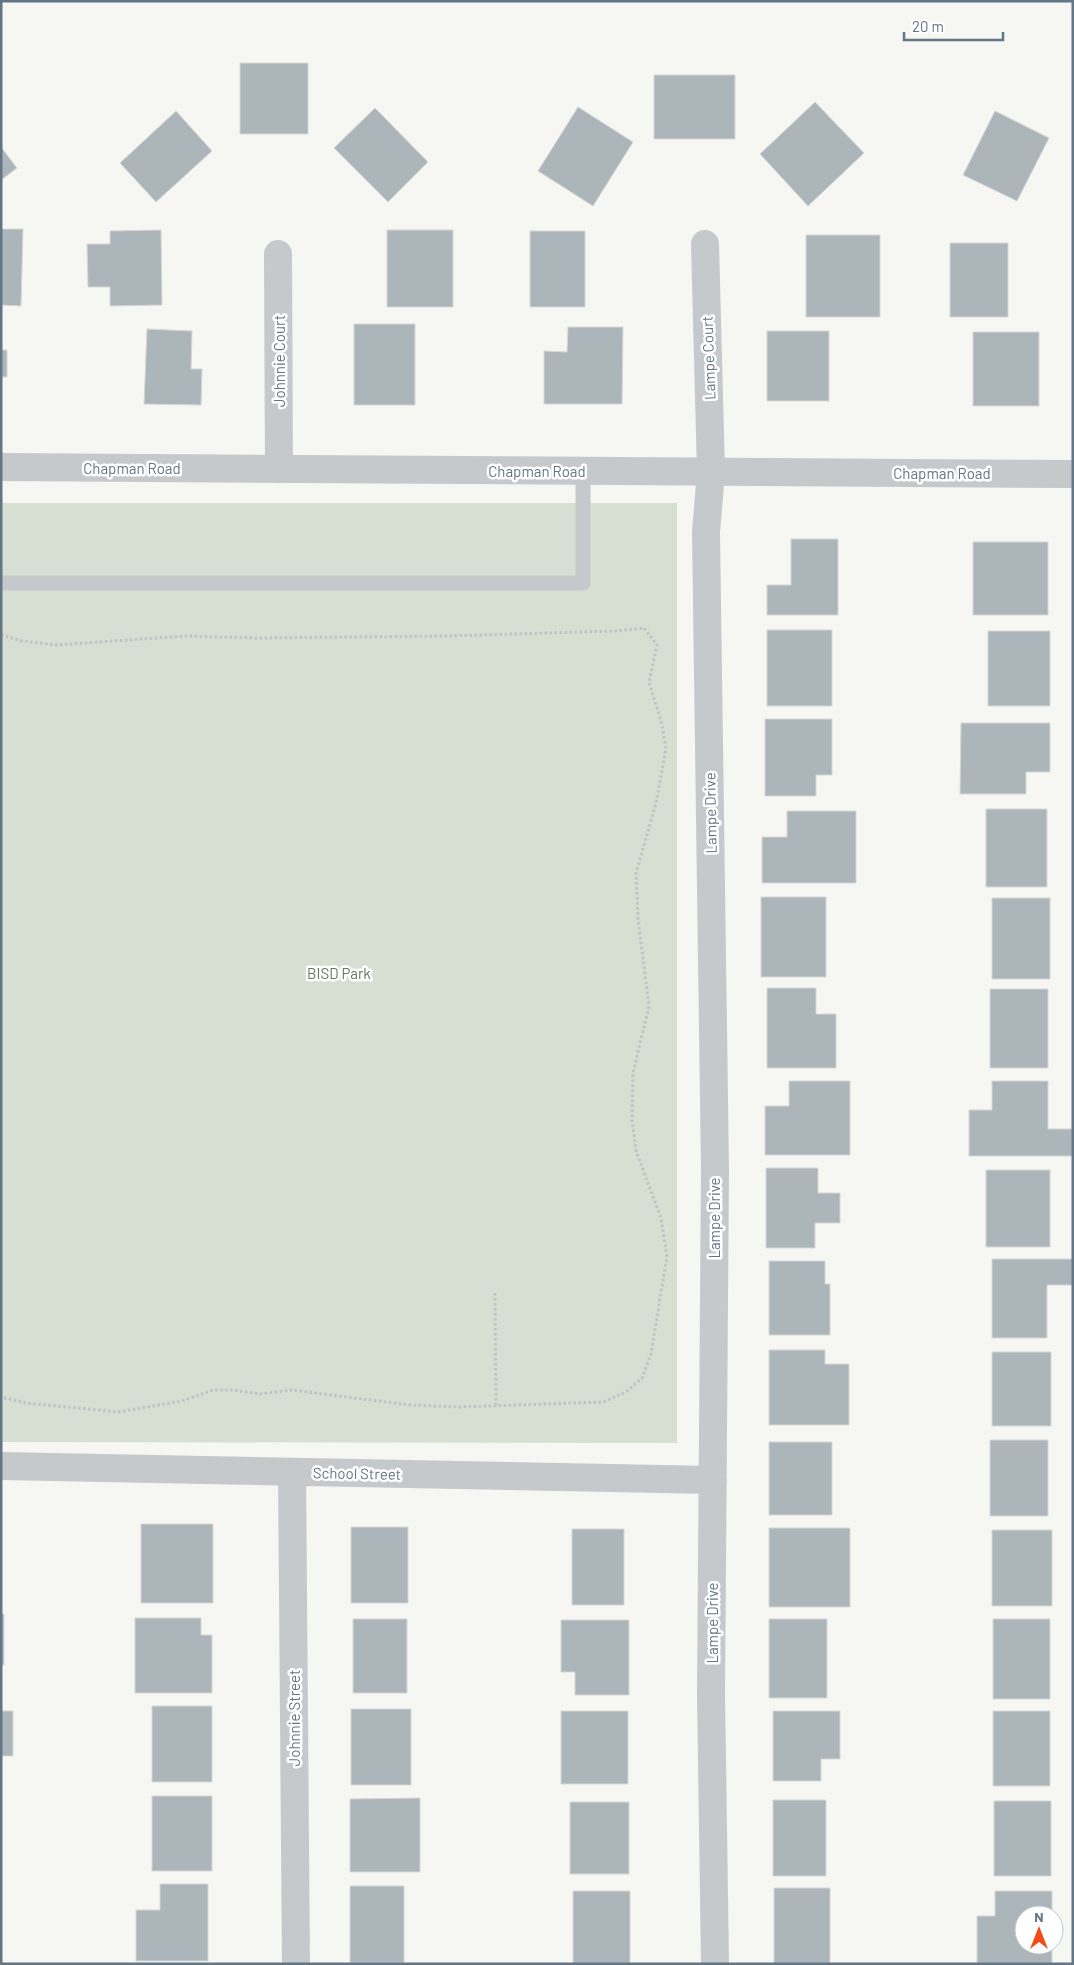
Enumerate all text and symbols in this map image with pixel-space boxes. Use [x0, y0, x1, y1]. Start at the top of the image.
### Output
scale bar [904, 10, 1003, 42]
text: 20 m [912, 17, 944, 35]
street label: Johnnie Court [270, 315, 288, 407]
street label: Lampe Court [698, 316, 718, 400]
street label: Chapman Road [83, 459, 181, 477]
street label: Chapman Road [488, 462, 586, 480]
street label: Chapman Road [893, 464, 991, 482]
street label: Lampe Drive [700, 772, 720, 854]
park label: BISD Park [307, 964, 371, 982]
street label: Lampe Drive [705, 1177, 723, 1259]
street label: School Street [313, 1463, 401, 1483]
street label: Lampe Drive [703, 1582, 721, 1664]
street label: Johnnie Street [285, 1670, 303, 1766]
north arrow [1014, 1905, 1064, 1955]
text: N [1034, 1908, 1044, 1925]

